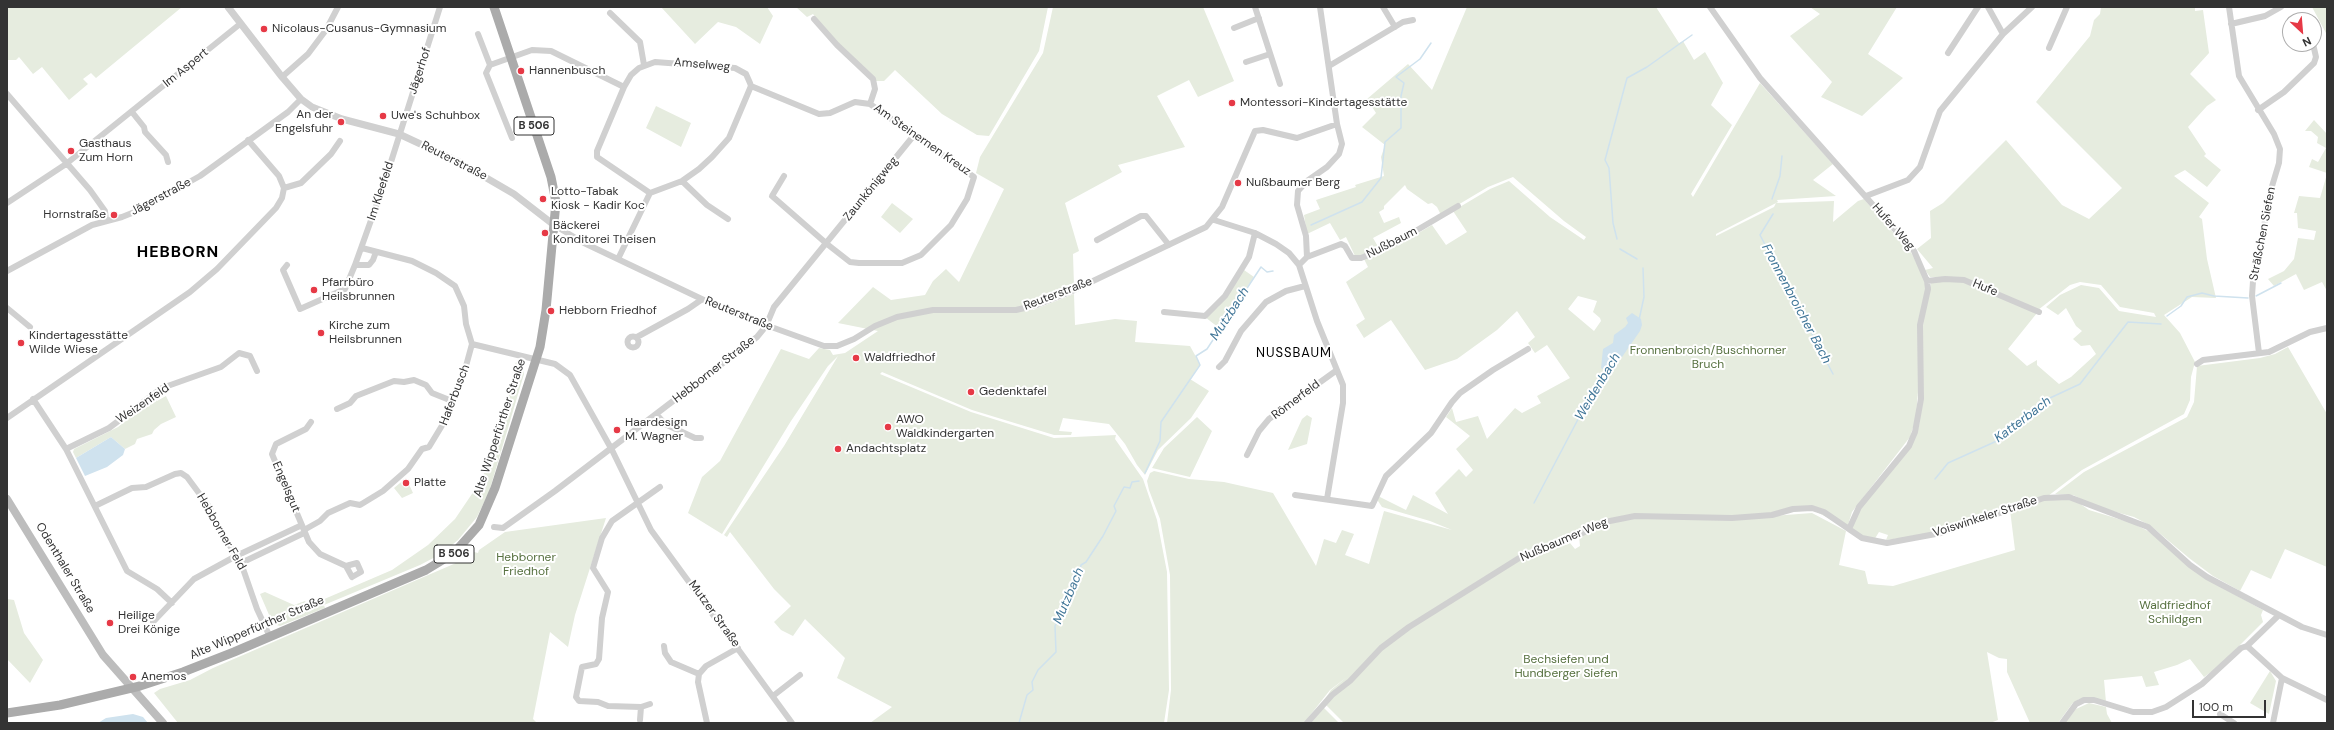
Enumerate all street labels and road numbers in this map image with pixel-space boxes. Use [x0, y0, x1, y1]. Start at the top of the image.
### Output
street label: Im Aspert [160, 45, 212, 91]
street label: Jägerhof [406, 46, 434, 96]
street label: Amselweg [673, 55, 731, 75]
street label: Am Steinernen Kreuz [871, 101, 973, 179]
road number: B 506 [514, 117, 554, 135]
street label: Reuterstraße [419, 138, 489, 184]
street label: Zaunkönigweg [841, 154, 901, 224]
street label: Im Kleefeld [365, 160, 397, 222]
street label: Jägerstraße [128, 175, 194, 219]
street label: Sträßchen Siefen [2247, 186, 2279, 282]
street label: Hufer Weg [1869, 200, 1917, 254]
street label: Nußbaum [1364, 224, 1420, 262]
street label: Reuterstraße [1022, 274, 1094, 314]
street label: Hufe [1970, 277, 2000, 299]
street label: Reuterstraße [703, 294, 775, 334]
street label: Hebborner Straße [670, 334, 758, 406]
street label: Alte Wipperfürther Straße [471, 357, 529, 499]
street label: Haferbusch [437, 363, 473, 427]
street label: Römerfeld [1269, 377, 1323, 423]
street label: Weizenfeld [114, 381, 172, 427]
street label: Engelsgut [269, 459, 303, 515]
street label: Hebborner Feld [193, 491, 249, 573]
street label: Voiswinkeler Straße [1931, 493, 2039, 541]
street label: Nußbaumer Weg [1518, 515, 1610, 565]
street label: Odenthaler Straße [32, 520, 98, 616]
road number: B 506 [434, 545, 474, 563]
street label: Mutzer Straße [685, 578, 743, 650]
street label: Alte Wipperfürther Straße [188, 593, 326, 663]

